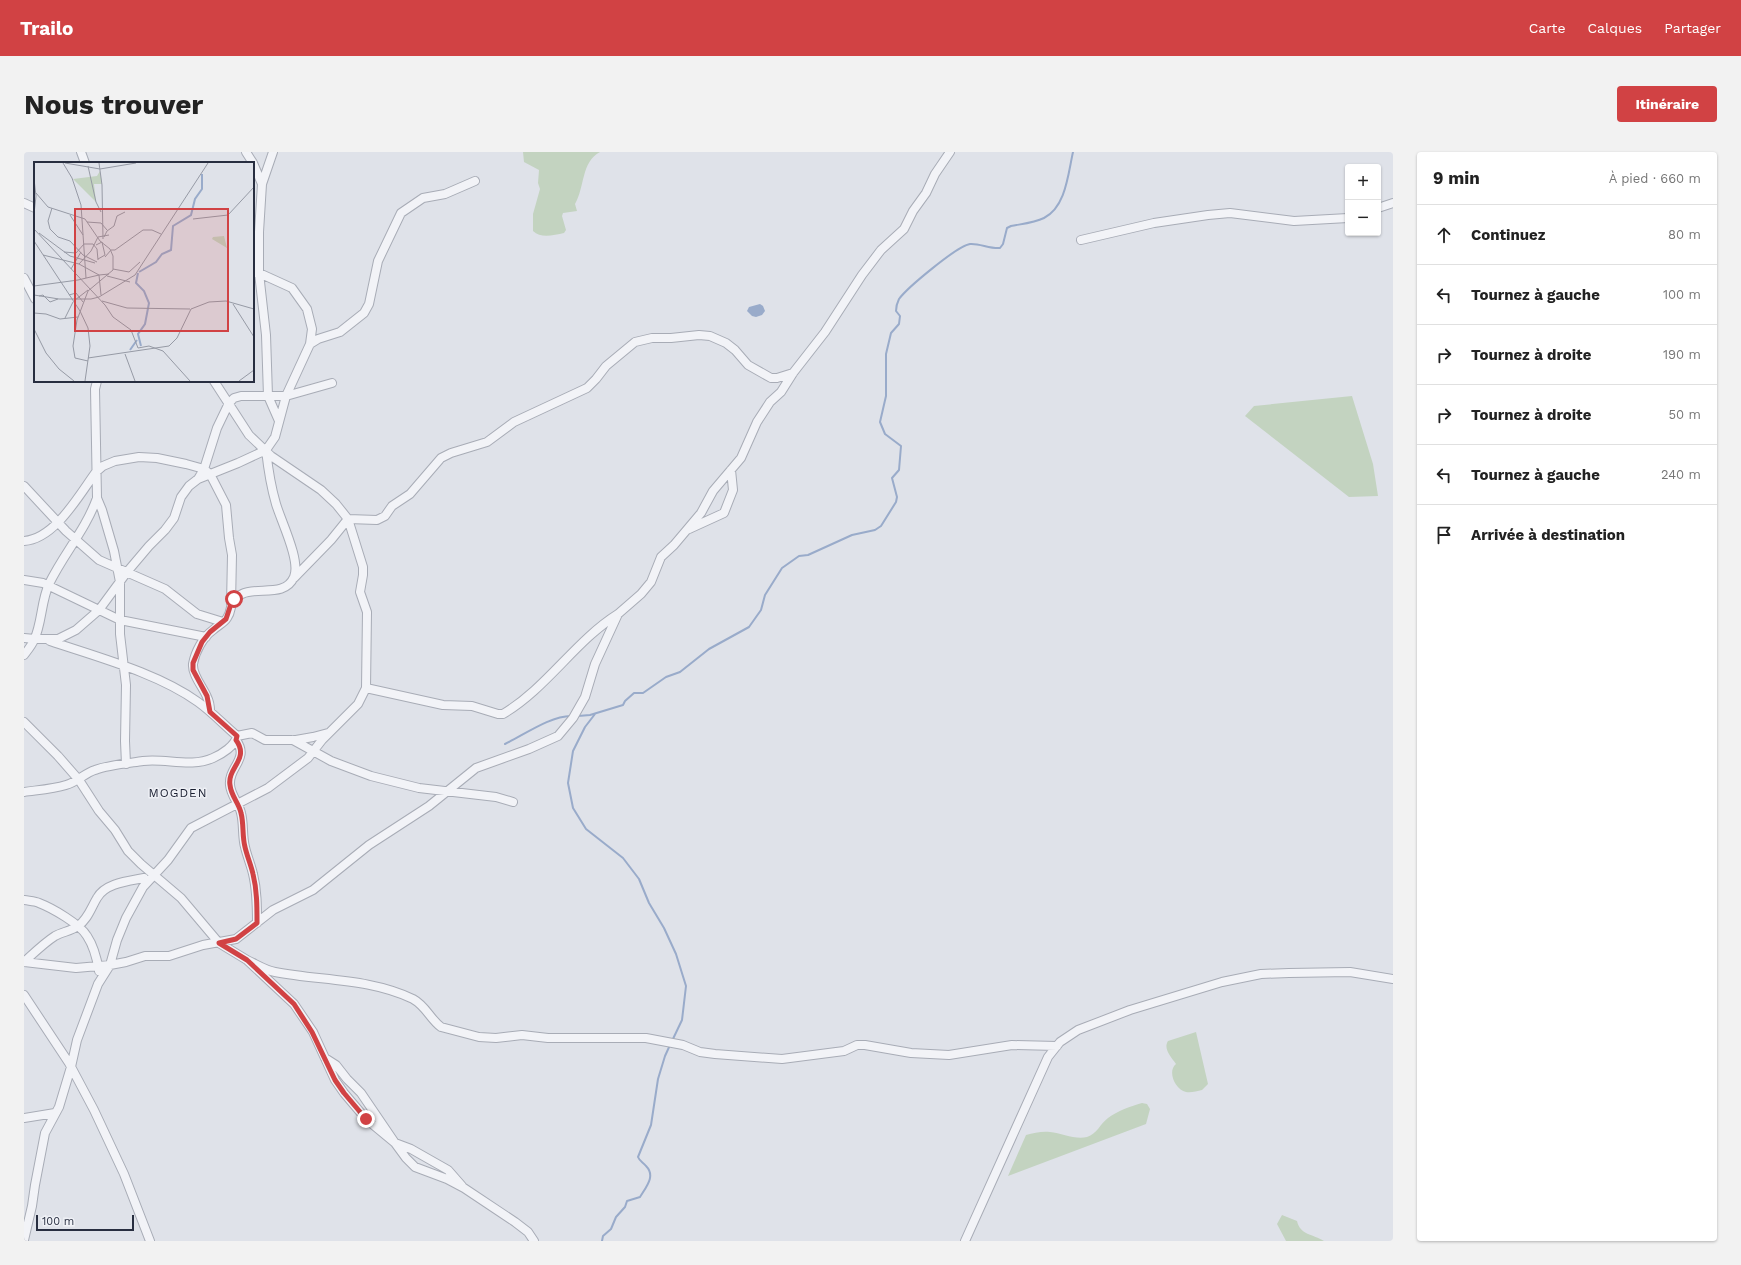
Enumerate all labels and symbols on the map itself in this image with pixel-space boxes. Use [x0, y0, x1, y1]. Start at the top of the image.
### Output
inset map [34, 162, 254, 382]
route start [225, 590, 243, 608]
district label: MOGDEN [148, 786, 208, 800]
route end [357, 1110, 375, 1128]
scale bar [36, 1213, 134, 1232]

